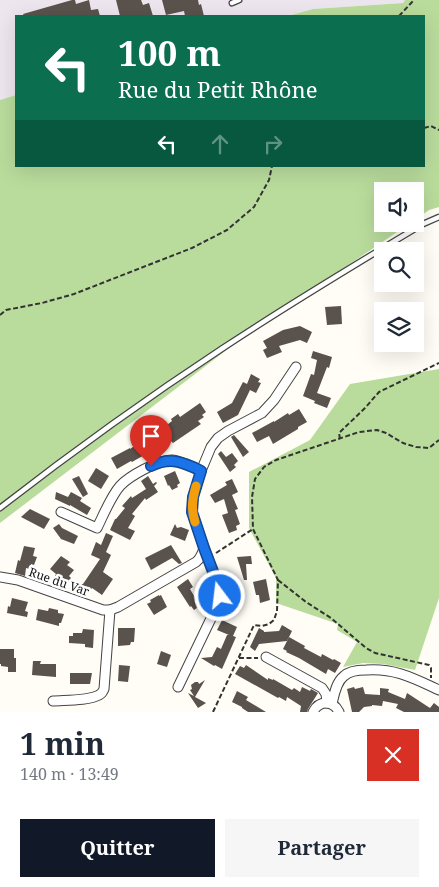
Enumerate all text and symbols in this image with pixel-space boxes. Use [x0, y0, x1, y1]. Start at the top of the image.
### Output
text: 100 m [118, 29, 221, 76]
icon: left [35, 35, 100, 100]
text: Rue du Petit Rhône [118, 74, 317, 104]
icon: left [153, 130, 181, 158]
icon: ahead [206, 130, 234, 158]
icon: right [259, 130, 287, 158]
map controls [374, 182, 424, 352]
button: sound [374, 182, 424, 232]
button: search [374, 242, 424, 292]
button: layers [374, 302, 424, 352]
pin [130, 415, 172, 466]
icon: arrive [137, 422, 165, 450]
street label: Rue du Var [27, 563, 92, 600]
position arrow [193, 569, 245, 621]
text: 1 min [20, 723, 105, 764]
button: close [367, 729, 419, 781]
text: 140 m · 13:49 [20, 763, 119, 785]
button: Quitter [20, 819, 215, 877]
button: Partager [225, 819, 419, 877]

